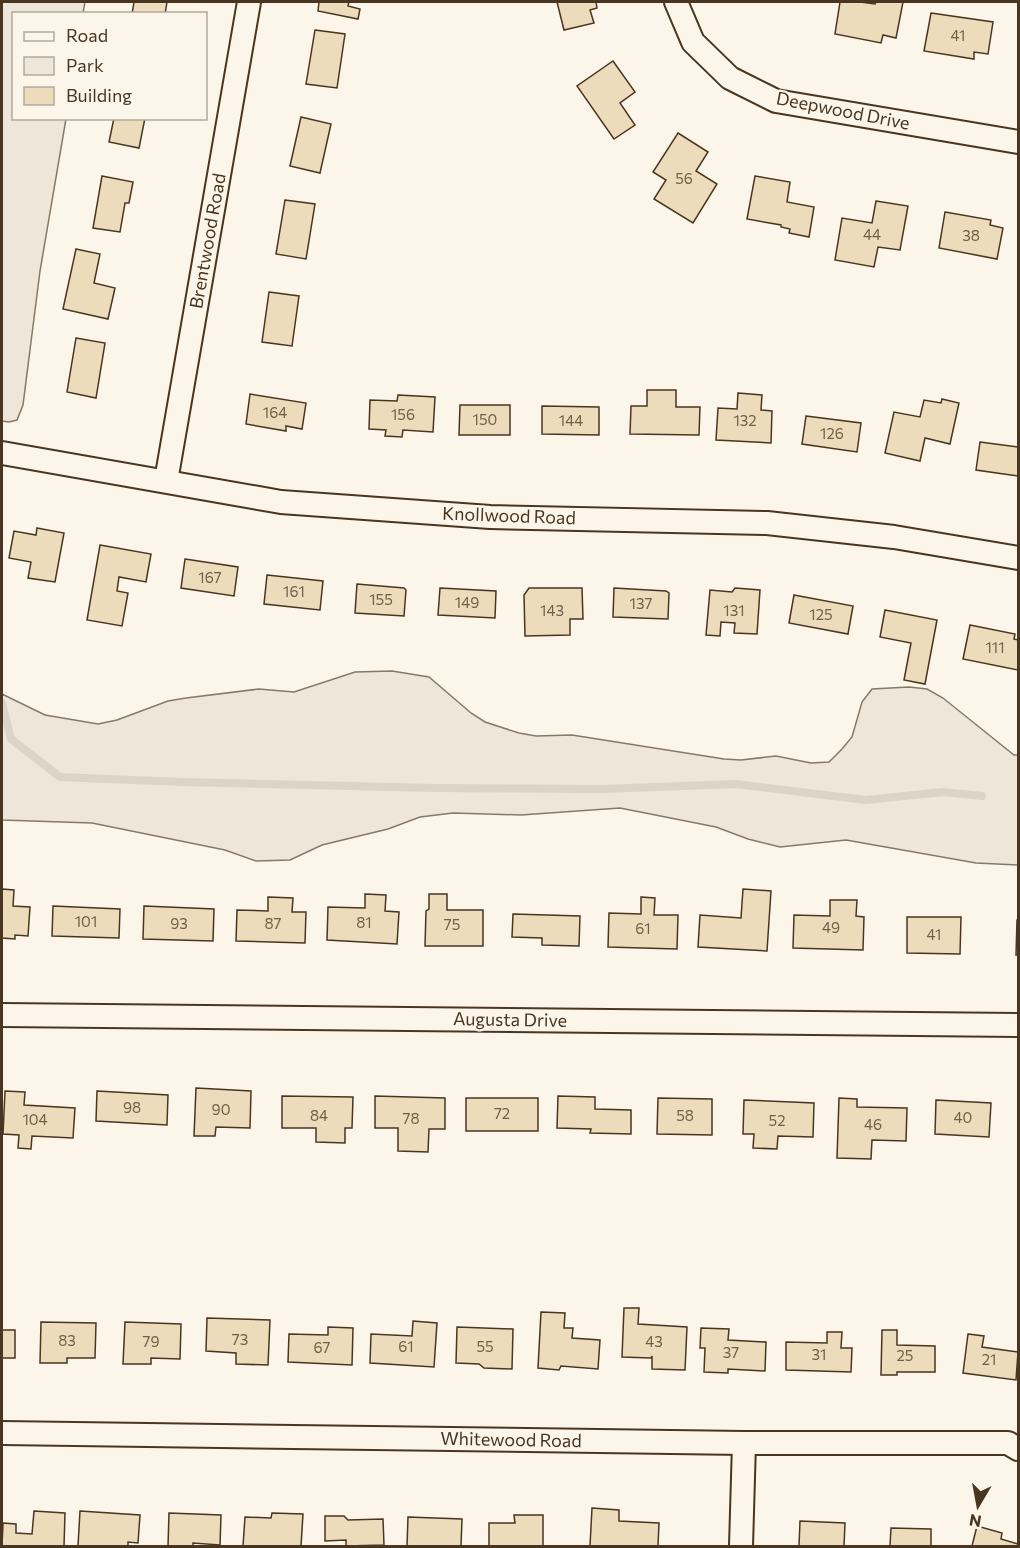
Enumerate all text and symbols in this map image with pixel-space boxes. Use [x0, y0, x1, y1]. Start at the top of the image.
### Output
legend [12, 12, 207, 120]
text: Road [66, 24, 108, 46]
house number: 41 [951, 26, 965, 44]
text: Park [66, 54, 104, 76]
text: Building [66, 84, 132, 106]
street label: Deepwood Drive [775, 86, 912, 134]
house number: 56 [675, 169, 693, 187]
street label: Brentwood Road [184, 171, 230, 310]
house number: 44 [863, 225, 881, 243]
house number: 38 [962, 226, 980, 244]
house number: 164 [263, 403, 287, 421]
house number: 156 [391, 405, 415, 423]
house number: 150 [473, 410, 497, 428]
house number: 144 [559, 411, 583, 429]
house number: 132 [733, 411, 757, 429]
house number: 126 [820, 424, 844, 442]
street label: Knollwood Road [442, 502, 576, 528]
house number: 167 [198, 568, 222, 586]
house number: 161 [283, 582, 305, 600]
house number: 155 [369, 590, 393, 608]
house number: 149 [455, 593, 479, 611]
house number: 137 [630, 594, 652, 612]
house number: 143 [540, 601, 564, 619]
house number: 131 [723, 601, 745, 619]
house number: 125 [809, 605, 833, 623]
house number: 111 [985, 638, 1005, 656]
house number: 101 [75, 912, 97, 930]
house number: 81 [356, 913, 372, 931]
house number: 93 [170, 914, 188, 932]
house number: 87 [265, 914, 282, 932]
house number: 75 [444, 915, 460, 933]
house number: 49 [822, 918, 840, 936]
house number: 61 [635, 919, 651, 937]
house number: 41 [927, 925, 941, 943]
street label: Augusta Drive [453, 1007, 567, 1031]
house number: 98 [123, 1098, 141, 1116]
house number: 90 [212, 1100, 230, 1118]
house number: 72 [494, 1104, 510, 1122]
house number: 84 [310, 1106, 328, 1124]
house number: 58 [676, 1106, 694, 1124]
house number: 40 [954, 1108, 972, 1126]
house number: 78 [403, 1109, 419, 1127]
house number: 104 [22, 1110, 48, 1128]
house number: 52 [769, 1111, 785, 1129]
house number: 46 [864, 1115, 882, 1133]
house number: 73 [232, 1330, 248, 1348]
house number: 83 [58, 1331, 76, 1349]
house number: 79 [143, 1332, 159, 1350]
house number: 43 [645, 1332, 663, 1350]
house number: 61 [398, 1337, 414, 1355]
house number: 55 [476, 1337, 494, 1355]
house number: 67 [314, 1338, 331, 1356]
house number: 37 [723, 1343, 739, 1361]
house number: 31 [812, 1345, 826, 1363]
house number: 25 [897, 1346, 913, 1364]
house number: 21 [982, 1350, 996, 1368]
street label: Whitewood Road [440, 1427, 582, 1451]
north arrow [948, 1476, 1008, 1536]
text: N [968, 1511, 983, 1532]

